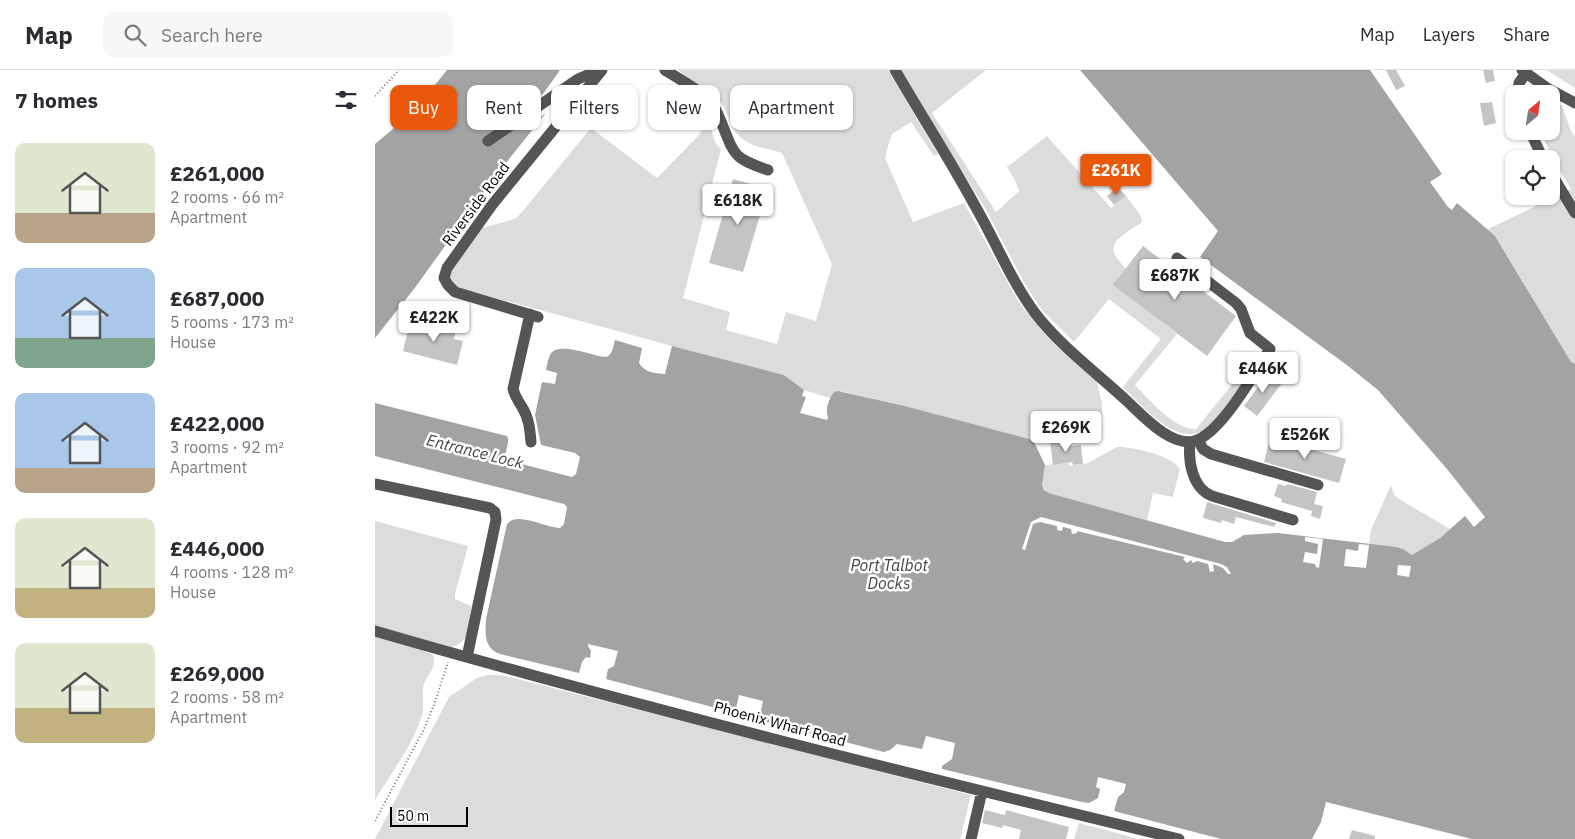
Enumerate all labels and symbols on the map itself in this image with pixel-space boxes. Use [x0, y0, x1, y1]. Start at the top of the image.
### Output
north arrow [1505, 85, 1560, 140]
pin: £261K [1081, 154, 1151, 196]
street label: Riverside Road [438, 158, 513, 249]
pin: £618K [703, 184, 773, 226]
pin: £687K [1140, 258, 1210, 301]
pin: £422K [399, 300, 469, 343]
pin: £446K [1228, 352, 1298, 394]
pin: £269K [1031, 410, 1101, 453]
pin: £526K [1270, 418, 1340, 460]
water label: Entrance Lock [424, 429, 526, 473]
water label: Port Talbot Docks [850, 555, 928, 593]
street label: Phoenix Wharf Road [712, 697, 848, 750]
scale bar [390, 804, 467, 827]

